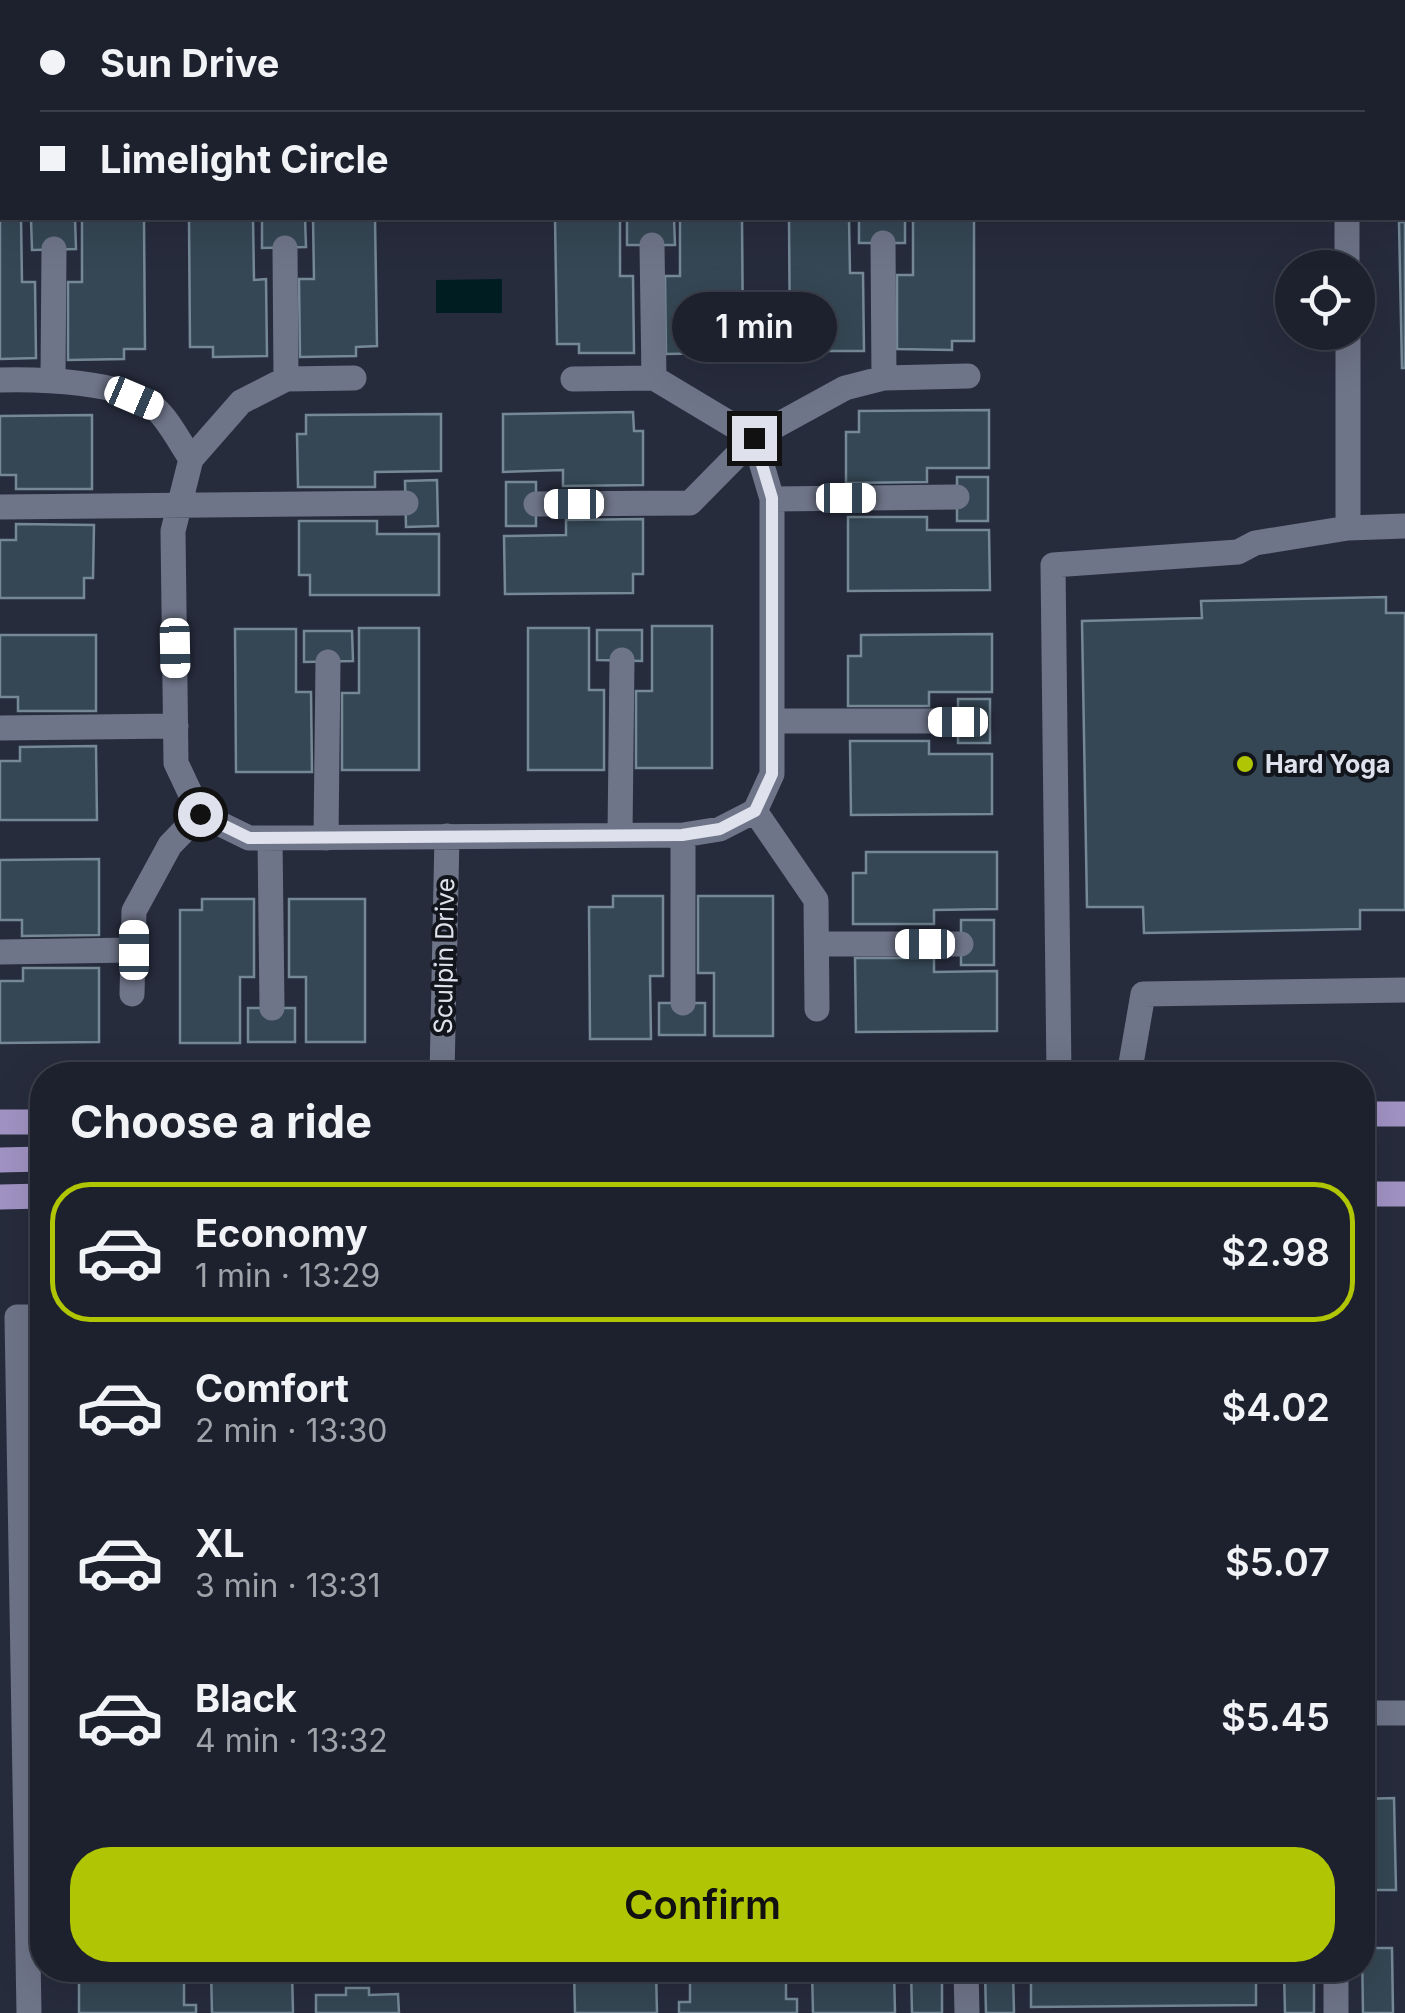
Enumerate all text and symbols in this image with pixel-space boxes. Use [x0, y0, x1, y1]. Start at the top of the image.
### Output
text: Sun Drive [100, 40, 279, 86]
text: Limelight Circle [100, 136, 389, 182]
map controls [1275, 250, 1375, 350]
button: locate [1275, 250, 1375, 350]
callout: 1 min [672, 293, 836, 363]
text: 1 min [715, 307, 794, 346]
car [101, 372, 167, 424]
route end [732, 416, 777, 461]
car [816, 483, 876, 513]
car [544, 489, 604, 519]
car [159, 618, 191, 678]
car [928, 707, 988, 737]
place label: Hard Yoga [1265, 749, 1391, 779]
marker: Hard Yoga [1234, 753, 1256, 775]
route start [178, 792, 223, 837]
street label: Sculpin Drive [428, 878, 460, 1034]
car [119, 920, 149, 980]
car [895, 929, 955, 959]
text: Choose a ride [70, 1094, 372, 1149]
icon: car [75, 1207, 165, 1297]
text: Economy [195, 1210, 368, 1256]
text: $2.98 [1221, 1229, 1330, 1275]
text: 1 min · 13:29 [195, 1256, 380, 1295]
icon: car [75, 1362, 165, 1452]
text: Comfort [195, 1365, 349, 1411]
text: $4.02 [1221, 1384, 1330, 1430]
text: 2 min · 13:30 [195, 1411, 387, 1450]
icon: car [75, 1517, 165, 1607]
text: XL [195, 1520, 245, 1566]
text: $5.07 [1225, 1539, 1330, 1585]
text: 3 min · 13:31 [195, 1566, 380, 1605]
icon: car [75, 1672, 165, 1762]
text: Black [195, 1675, 297, 1721]
text: $5.45 [1221, 1694, 1330, 1740]
text: 4 min · 13:32 [195, 1721, 388, 1760]
button: Confirm [70, 1847, 1335, 1962]

